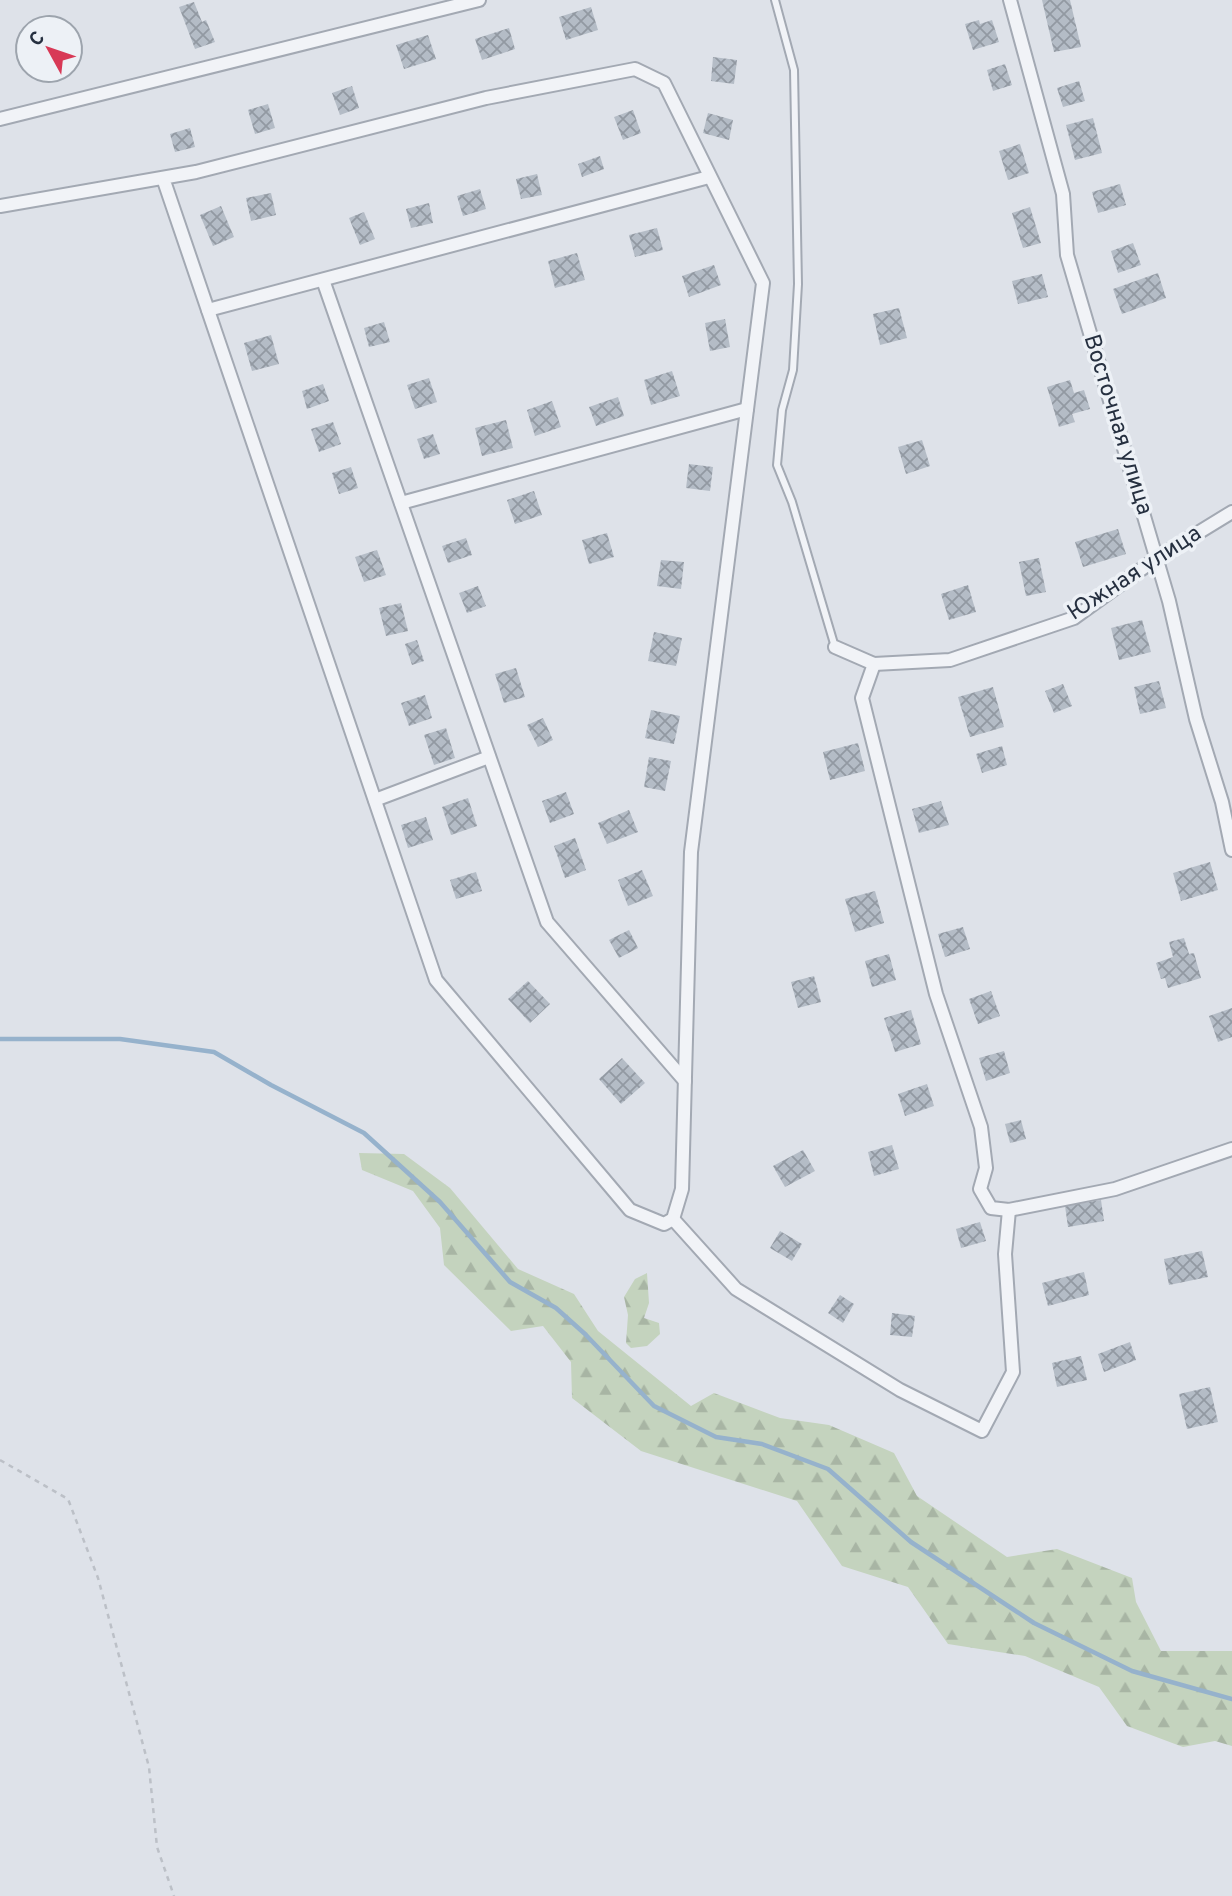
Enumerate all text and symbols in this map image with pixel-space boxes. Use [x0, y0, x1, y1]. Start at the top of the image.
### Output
north arrow [14, 14, 84, 84]
text: С [24, 27, 51, 52]
street label: Восточная улица [1076, 331, 1158, 519]
street label: Южная улица [1063, 520, 1207, 628]

